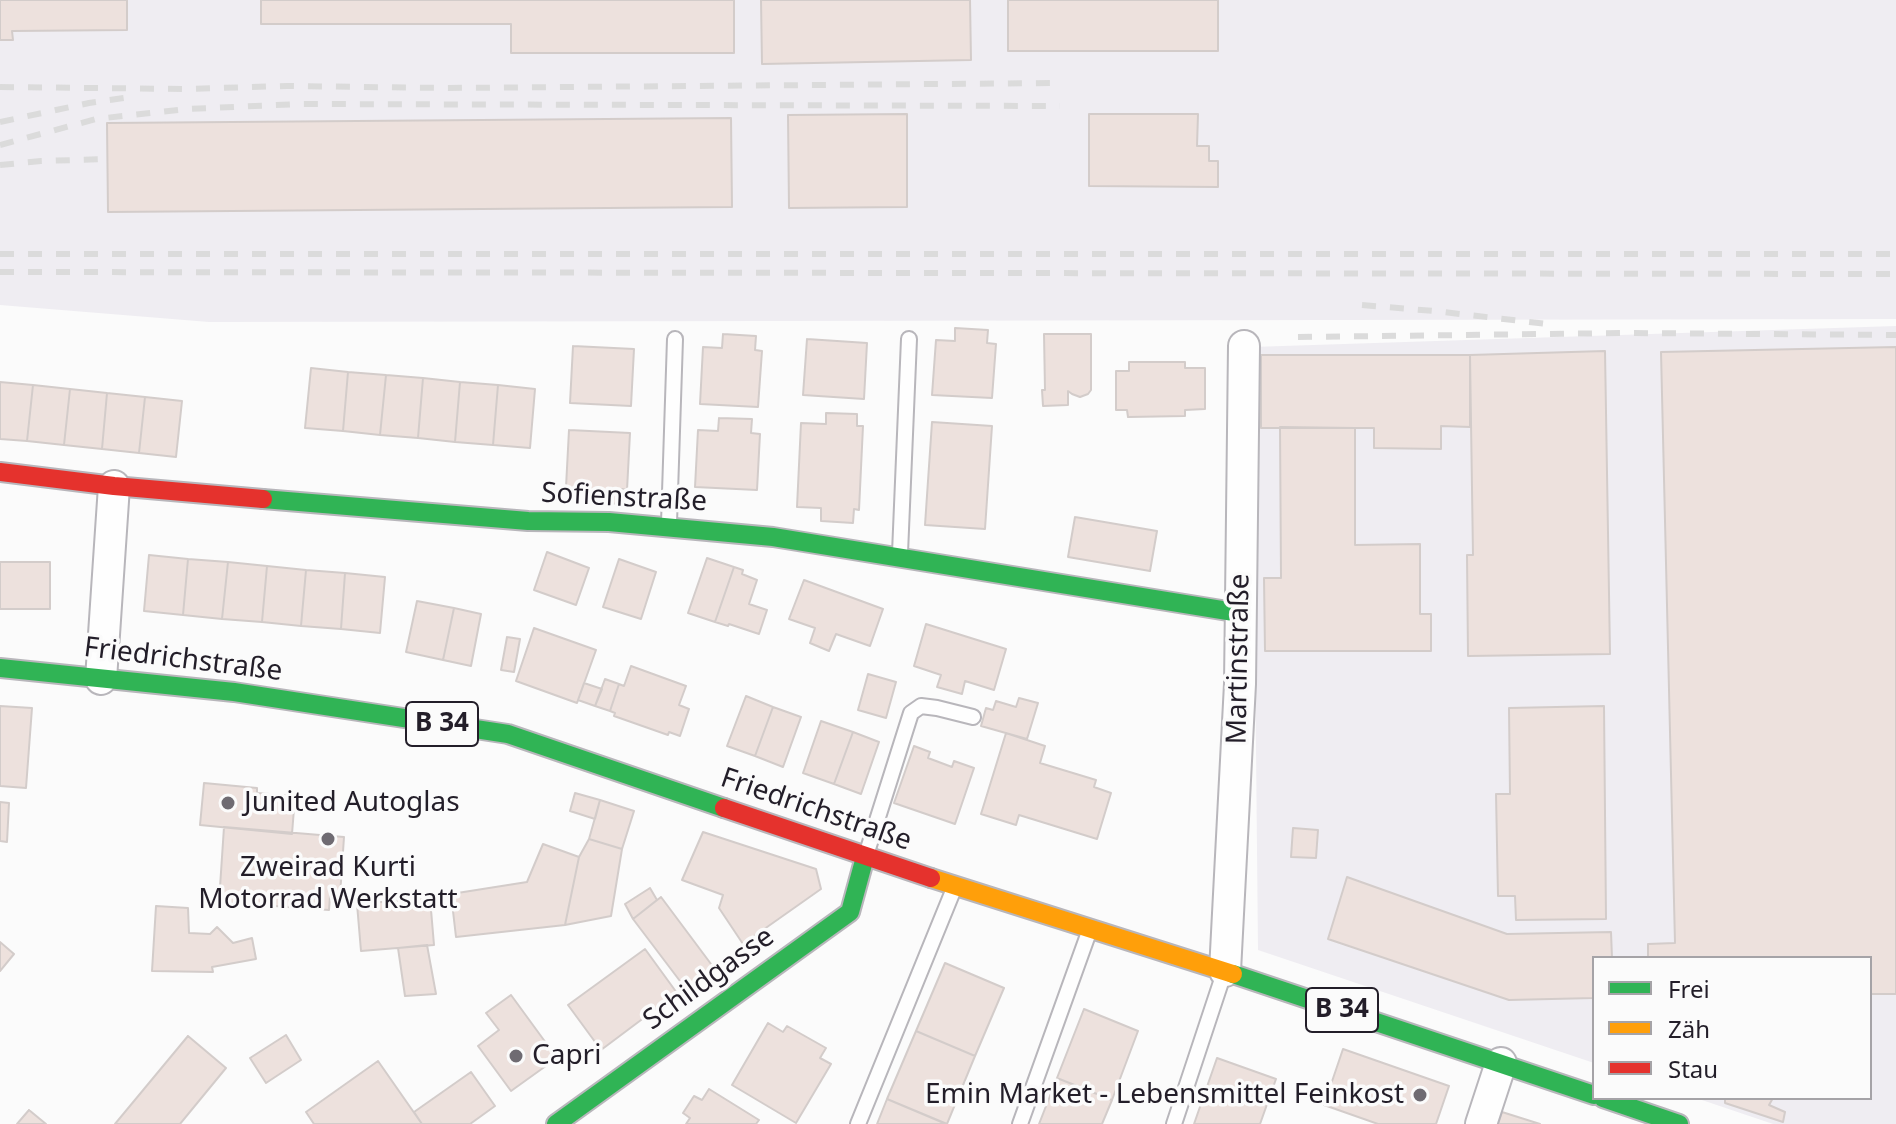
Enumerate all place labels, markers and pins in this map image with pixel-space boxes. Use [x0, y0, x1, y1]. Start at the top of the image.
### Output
place label: Junited Autoglas [244, 786, 460, 820]
marker: Junited Autoglas [219, 794, 237, 812]
marker: Zweirad Kurti Motorrad Werkstatt [319, 830, 337, 848]
place label: Zweirad Kurti Motorrad Werkstatt [198, 851, 458, 917]
place label: Capri [532, 1039, 601, 1073]
marker: Capri [507, 1047, 525, 1065]
place label: Emin Market - Lebensmittel Feinkost [925, 1078, 1404, 1112]
marker: Emin Market - Lebensmittel Feinkost [1411, 1086, 1429, 1104]

